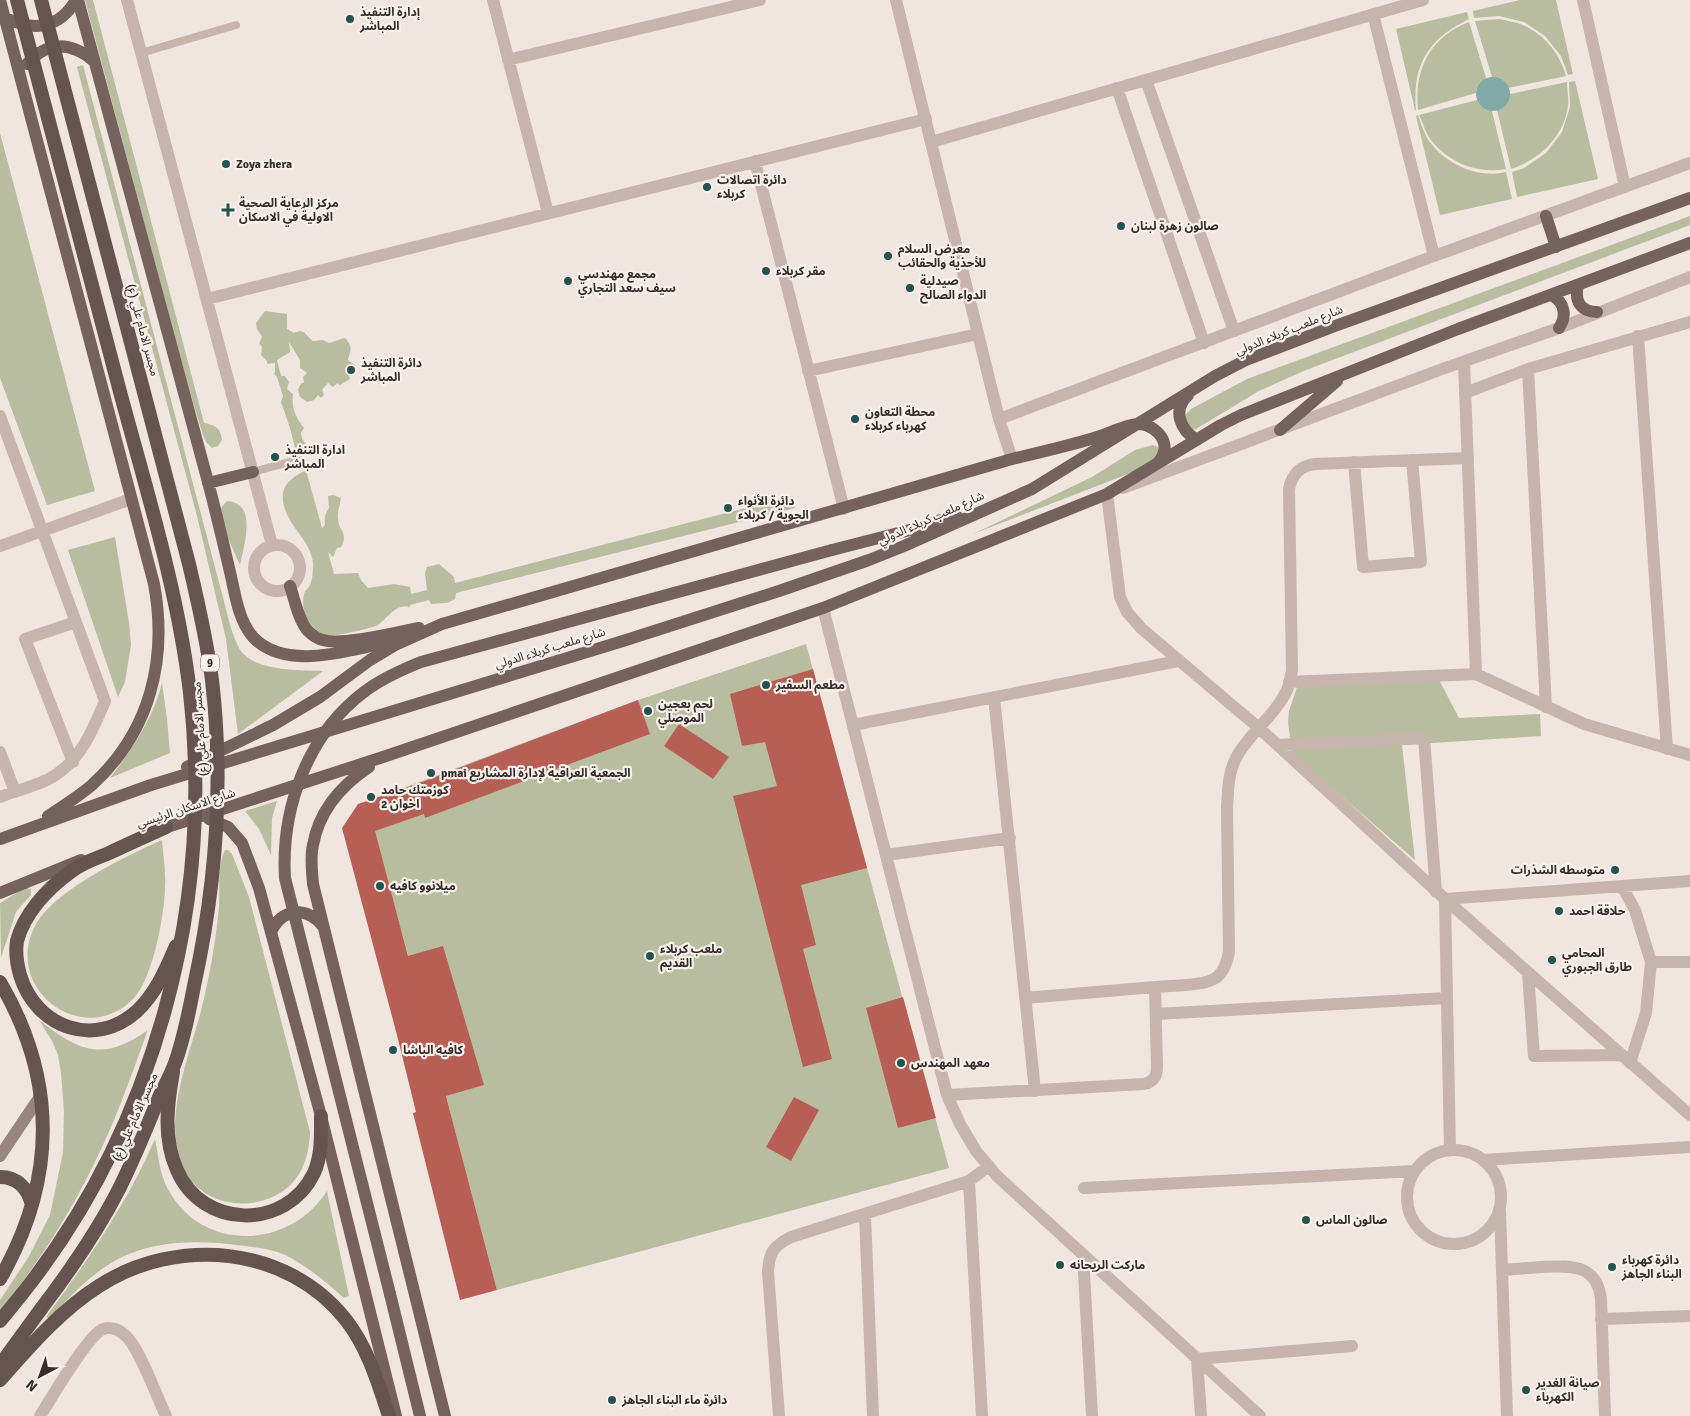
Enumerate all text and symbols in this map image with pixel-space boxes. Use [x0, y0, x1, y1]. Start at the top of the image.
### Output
place label: إدارة التنفيذ المباشر [359, 5, 420, 34]
marker: إدارة التنفيذ المباشر [344, 13, 356, 25]
place label: Zoya zhera [236, 157, 292, 172]
marker: Zoya zhera [220, 158, 232, 170]
place label: دائرة اتصالات كربلاء [717, 173, 787, 202]
marker: دائرة اتصالات كربلاء [701, 181, 713, 193]
place label: مركز الرعاية الصحية الاولية في الاسكان [239, 196, 339, 227]
marker: مركز الرعاية الصحية الاولية في الاسكان [221, 203, 235, 217]
place label: صالون زهرة لبنان [1131, 219, 1219, 234]
marker: صالون زهرة لبنان [1115, 220, 1127, 232]
place label: معرض السلام للأحذية والحقائب [898, 242, 986, 271]
marker: معرض السلام للأحذية والحقائب [882, 250, 894, 262]
place label: مقر كربلاء [776, 264, 825, 279]
marker: مقر كربلاء [760, 265, 772, 277]
place label: مجمع مهندسي سيف سعد التجاري [578, 267, 676, 298]
place label: صيدلية الدواء الصالح [920, 274, 986, 304]
marker: مجمع مهندسي سيف سعد التجاري [562, 275, 574, 287]
street label: مجسر الامام علي (ع) [121, 282, 162, 378]
marker: صيدلية الدواء الصالح [904, 282, 916, 294]
street label: شارع ملعب كربلاء الدولي [1233, 302, 1346, 361]
place label: دائرة التنفيذ المباشر [360, 356, 422, 385]
marker: دائرة التنفيذ المباشر [345, 364, 357, 376]
place label: محطة التعاون كهرباء كربلاء [865, 405, 935, 434]
marker: محطة التعاون كهرباء كربلاء [849, 413, 861, 425]
place label: ادارة التنفيذ المباشر [284, 443, 345, 472]
marker: ادارة التنفيذ المباشر [269, 451, 281, 463]
street label: شارع ملعب كربلاء الدولي [876, 488, 987, 550]
place label: دائرة الأنواء الجوية / كربلاء [738, 494, 809, 523]
marker: دائرة الأنواء الجوية / كربلاء [722, 502, 734, 514]
street label: شارع ملعب كربلاء الدولي [493, 625, 608, 674]
road number: 9 [201, 654, 219, 671]
place label: مطعم السفير [775, 678, 845, 694]
marker: مطعم السفير [760, 679, 772, 691]
street label: مجسر الامام علي (ع) [190, 681, 213, 777]
place label: لحم بعجين الموصلي [658, 697, 713, 728]
marker: لحم بعجين الموصلي [642, 705, 654, 717]
place label: pmai الجمعية العراقية لإدارة المشاريع [441, 766, 631, 782]
marker: pmai الجمعية العراقية لإدارة المشاريع [425, 767, 437, 779]
place label: كوزمتك حامد اخوان 2 [381, 783, 449, 812]
street label: شارع الاسكان الرئيسي [135, 785, 238, 833]
marker: كوزمتك حامد اخوان 2 [365, 791, 377, 803]
place label: متوسطه الشذرات [1511, 863, 1605, 878]
marker: متوسطه الشذرات [1609, 864, 1621, 876]
place label: ميلانوو كافيه [390, 879, 456, 894]
marker: ميلانوو كافيه [374, 880, 386, 892]
place label: حلاقة احمد [1569, 904, 1626, 919]
marker: حلاقة احمد [1553, 905, 1565, 917]
place label: ملعب كربلاء القديم [660, 942, 722, 972]
place label: المحامي طارق الجبوري [1562, 946, 1632, 977]
marker: ملعب كربلاء القديم [644, 950, 656, 962]
marker: المحامي طارق الجبوري [1546, 954, 1558, 966]
place label: كافيه الباشا [403, 1043, 464, 1058]
marker: كافيه الباشا [387, 1044, 399, 1056]
place label: معهد المهندس [911, 1056, 990, 1071]
marker: معهد المهندس [895, 1057, 907, 1069]
street label: مجسر الامام علي (ع) [109, 1071, 163, 1164]
place label: صالون الماس [1316, 1213, 1388, 1228]
marker: صالون الماس [1300, 1214, 1312, 1226]
place label: دائرة كهرباء البناء الجاهز [1621, 1253, 1682, 1282]
place label: ماركت الريحانه [1070, 1258, 1145, 1273]
marker: ماركت الريحانه [1054, 1259, 1066, 1271]
marker: دائرة كهرباء البناء الجاهز [1606, 1261, 1618, 1273]
north arrow [15, 1351, 65, 1401]
text: N [23, 1376, 41, 1395]
place label: صيانة الغدير الكهرباء [1535, 1376, 1600, 1405]
marker: صيانة الغدير الكهرباء [1520, 1384, 1532, 1396]
place label: دائرة ماء البناء الجاهز [621, 1393, 727, 1408]
marker: دائرة ماء البناء الجاهز [606, 1394, 618, 1406]

